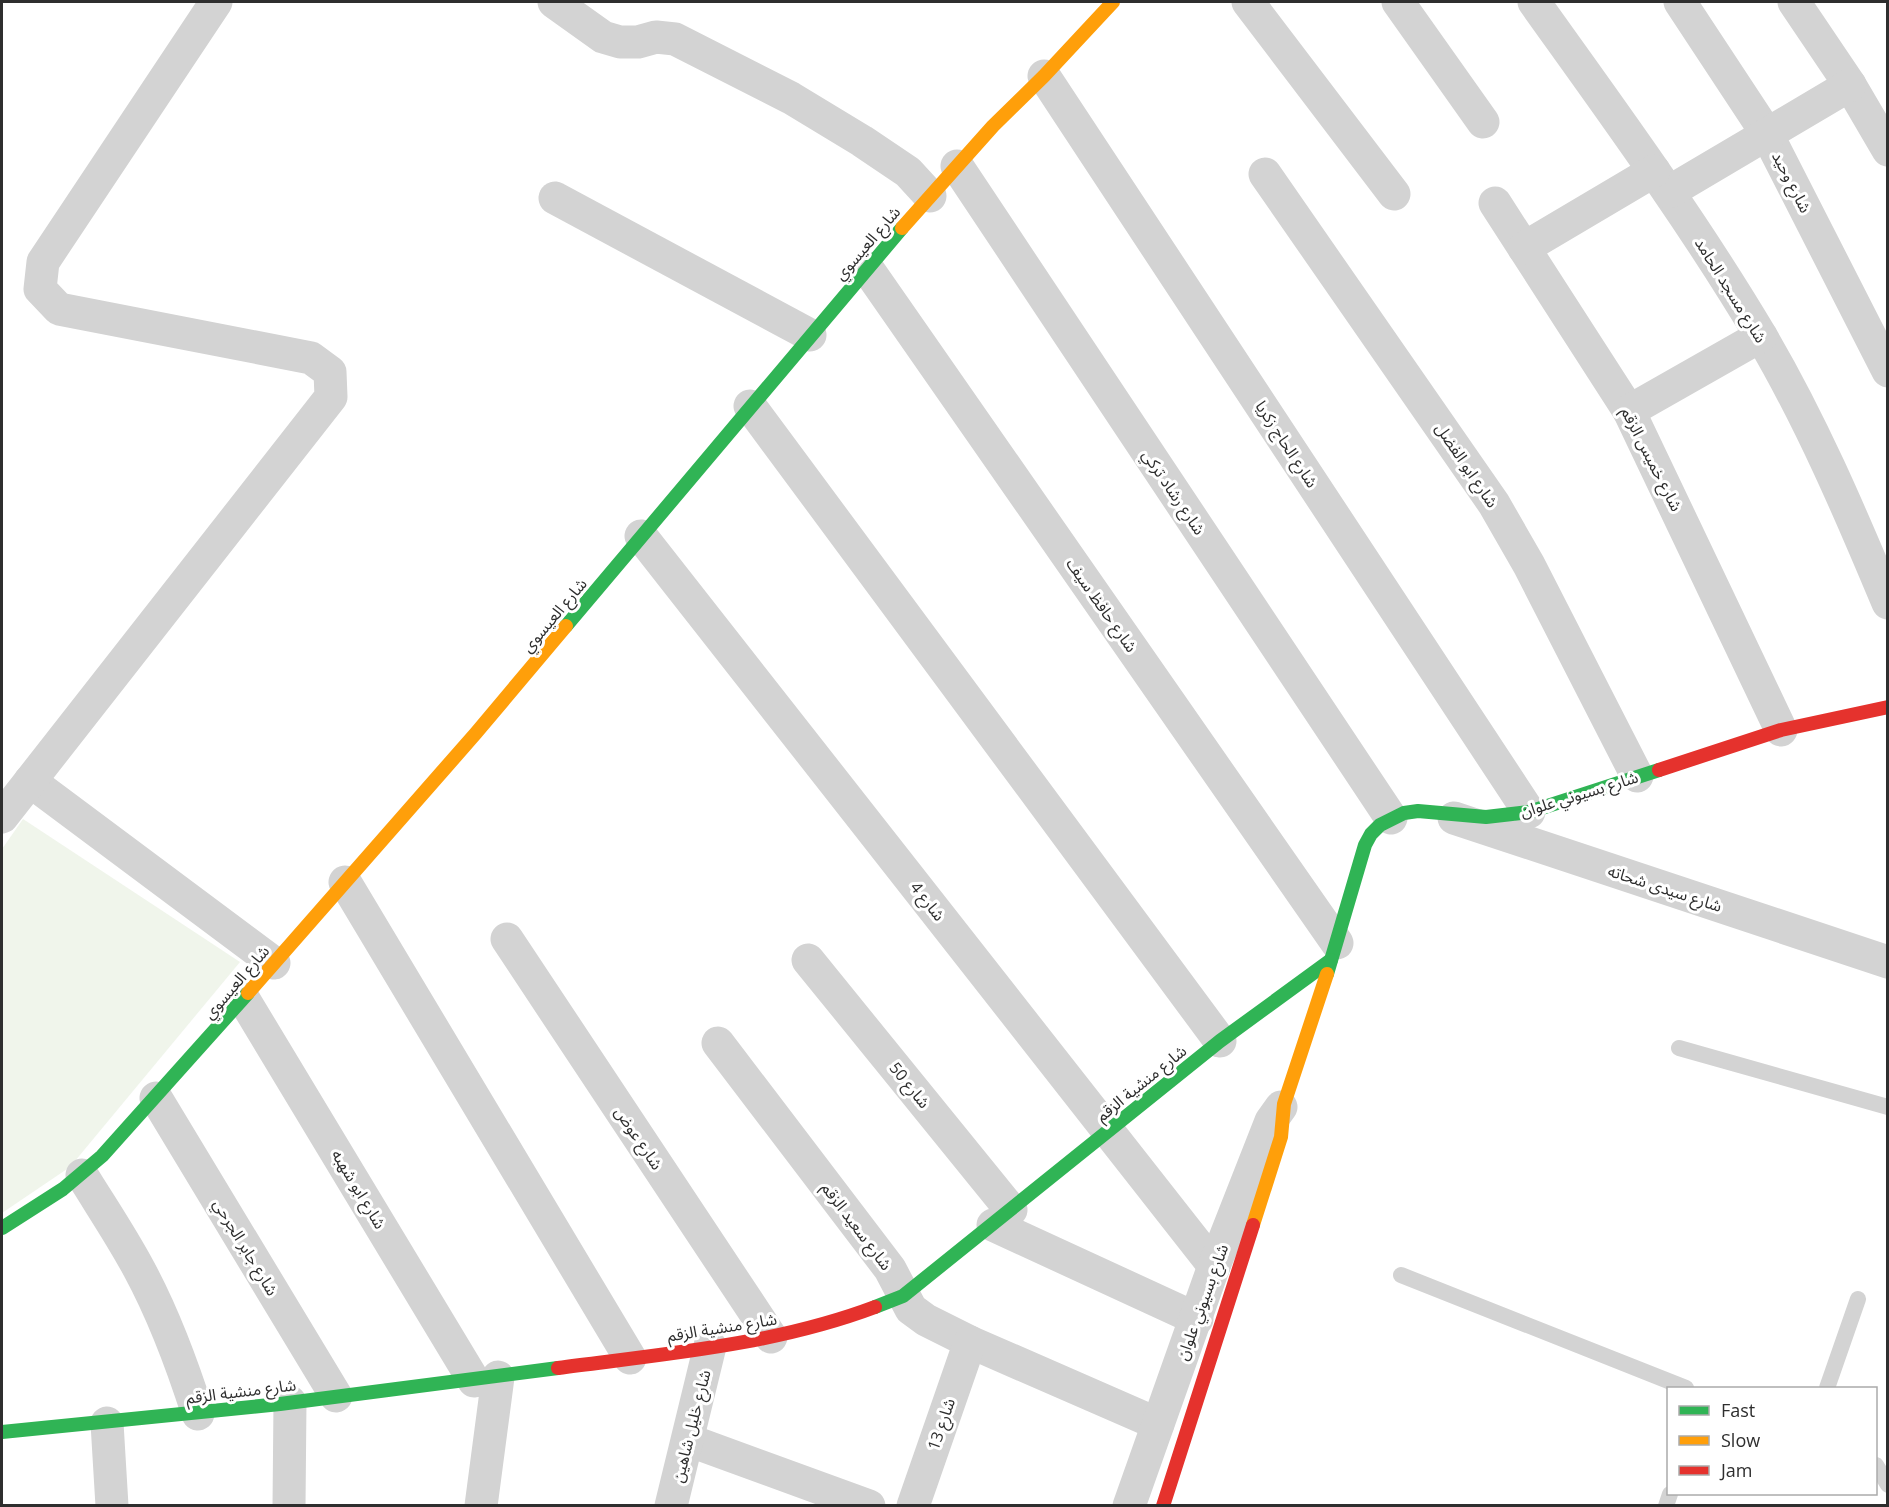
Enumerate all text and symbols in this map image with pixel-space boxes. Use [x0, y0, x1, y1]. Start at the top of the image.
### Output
street label: شارع وحيد [1765, 147, 1817, 217]
street label: شارع العيسوي [829, 201, 907, 286]
street label: شارع مسجد الحامد [1688, 233, 1772, 348]
street label: شارع الحاج زكريا [1249, 396, 1323, 493]
street label: شارع خميس الزقم [1614, 403, 1688, 516]
street label: شارع ابو الفضل [1429, 418, 1503, 513]
street label: شارع رشاد تركي [1136, 445, 1211, 540]
street label: شارع حافظ سيف [1060, 554, 1143, 658]
street label: شارع العيسوي [516, 573, 593, 658]
street label: شارع بسيوني علوان [1517, 766, 1641, 824]
street label: شارع سيدى شحاته [1605, 859, 1725, 919]
street label: شارع 4 [904, 877, 950, 927]
street label: شارع العيسوي [198, 940, 276, 1025]
street label: شارع منشية الزقم [1091, 1040, 1192, 1128]
street label: شارع 50 [883, 1057, 935, 1114]
street label: شارع عوض [608, 1102, 668, 1175]
street label: شارع ابو شهبه [325, 1145, 391, 1234]
street label: شارع سعيد الزقم [815, 1178, 897, 1276]
street label: شارع جابر الجرحي [207, 1194, 284, 1301]
street label: شارع بسيوني علوان [1171, 1241, 1235, 1364]
street label: شارع منشية الزقم [666, 1307, 779, 1348]
street label: شارع خليل شاهين [666, 1367, 718, 1485]
street label: شارع منشية الزقم [185, 1373, 298, 1411]
legend [1667, 1387, 1877, 1495]
street label: شارع 13 [922, 1395, 962, 1454]
text: Fast [1721, 1398, 1755, 1422]
text: Slow [1721, 1428, 1760, 1452]
text: Jam [1719, 1458, 1753, 1482]

